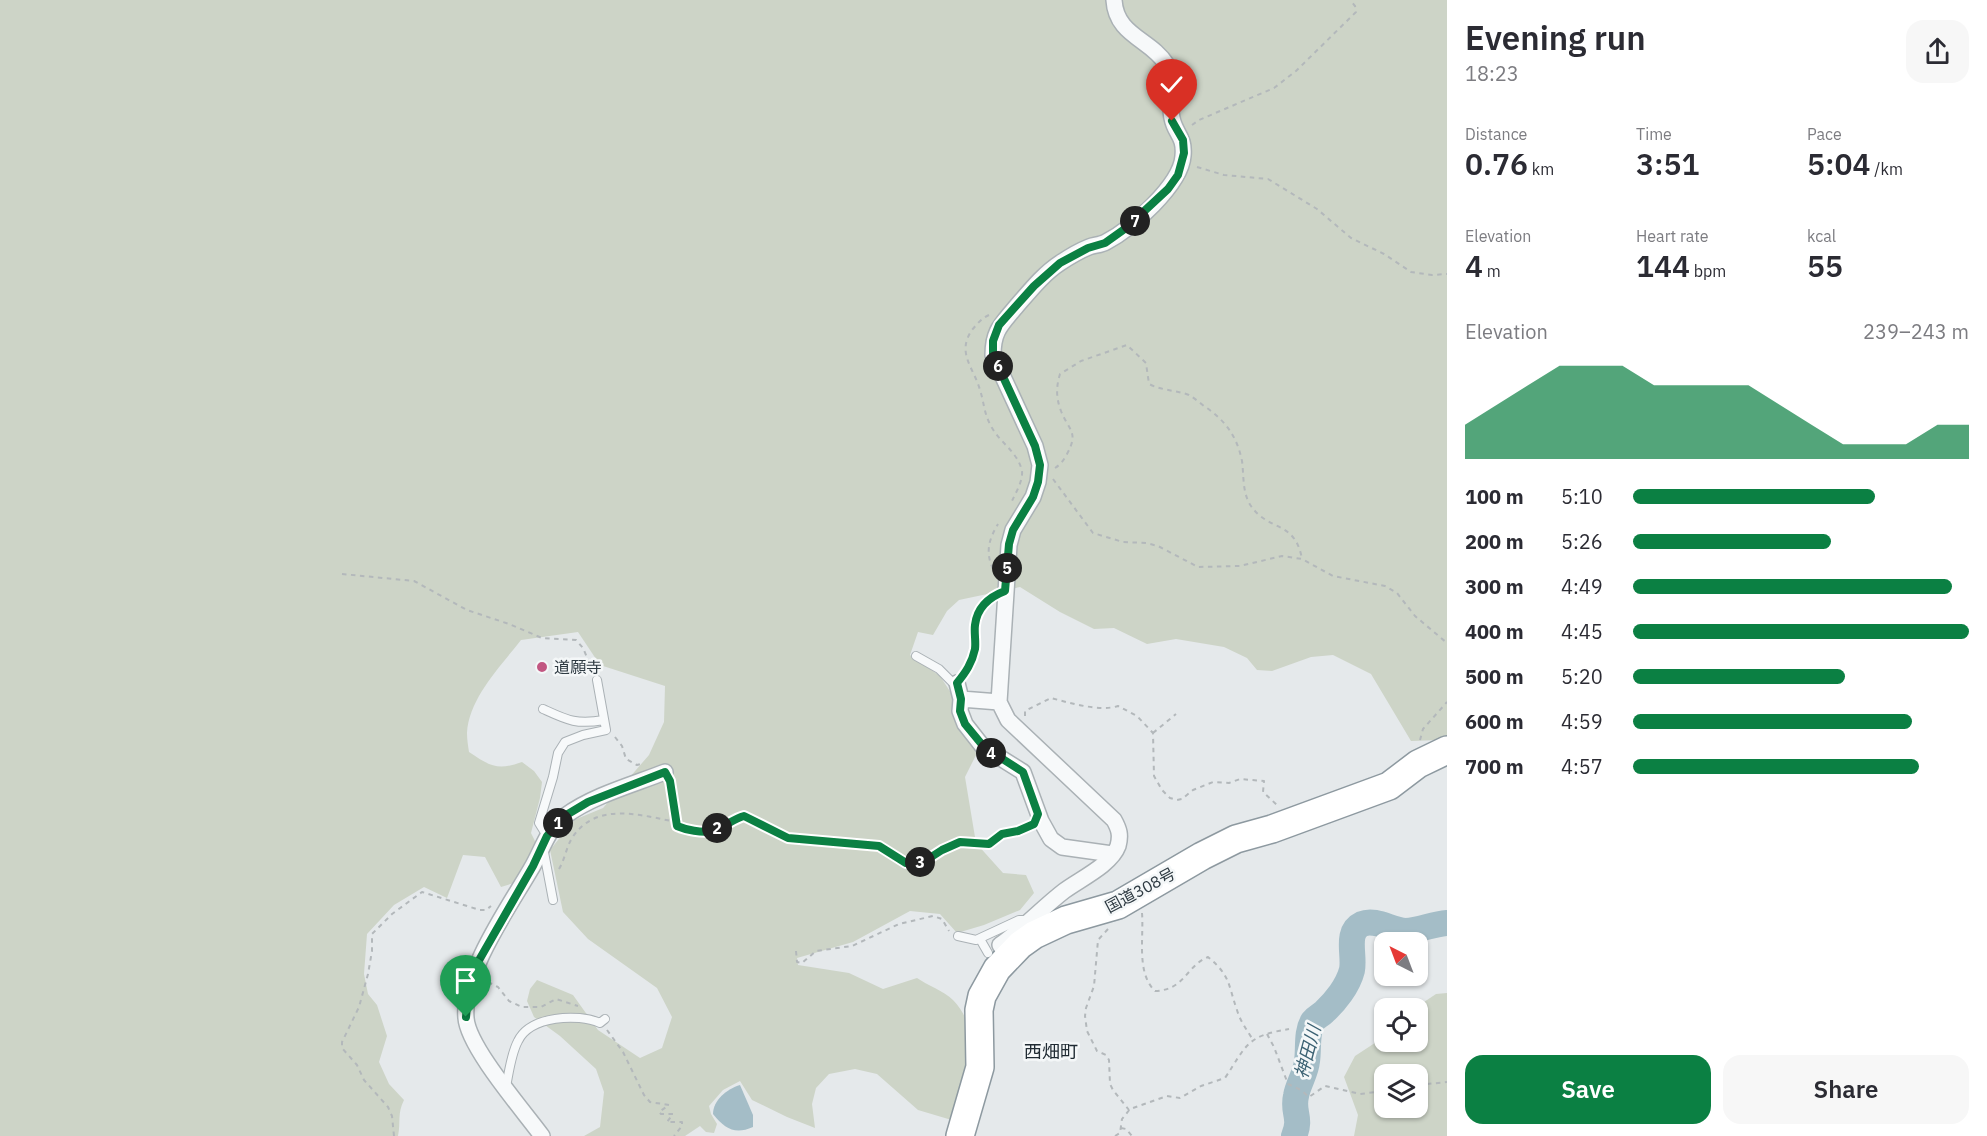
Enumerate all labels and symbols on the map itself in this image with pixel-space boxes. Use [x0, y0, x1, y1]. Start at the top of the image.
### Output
pin [1146, 59, 1197, 121]
pin: 7 [1120, 206, 1150, 236]
pin: 6 [983, 351, 1013, 381]
pin: 5 [992, 553, 1022, 583]
place label: 道願寺 [554, 657, 602, 677]
marker: 道願寺 [535, 660, 549, 674]
pin: 4 [976, 738, 1006, 768]
pin: 1 [543, 808, 573, 838]
pin: 2 [702, 813, 732, 843]
pin: 3 [905, 847, 935, 877]
street label: 国道308号 [1101, 863, 1179, 917]
north arrow [1374, 932, 1428, 986]
pin [440, 955, 491, 1017]
water label: 神田川 [1289, 1021, 1326, 1081]
district label: 西畑町 [1024, 1040, 1078, 1063]

